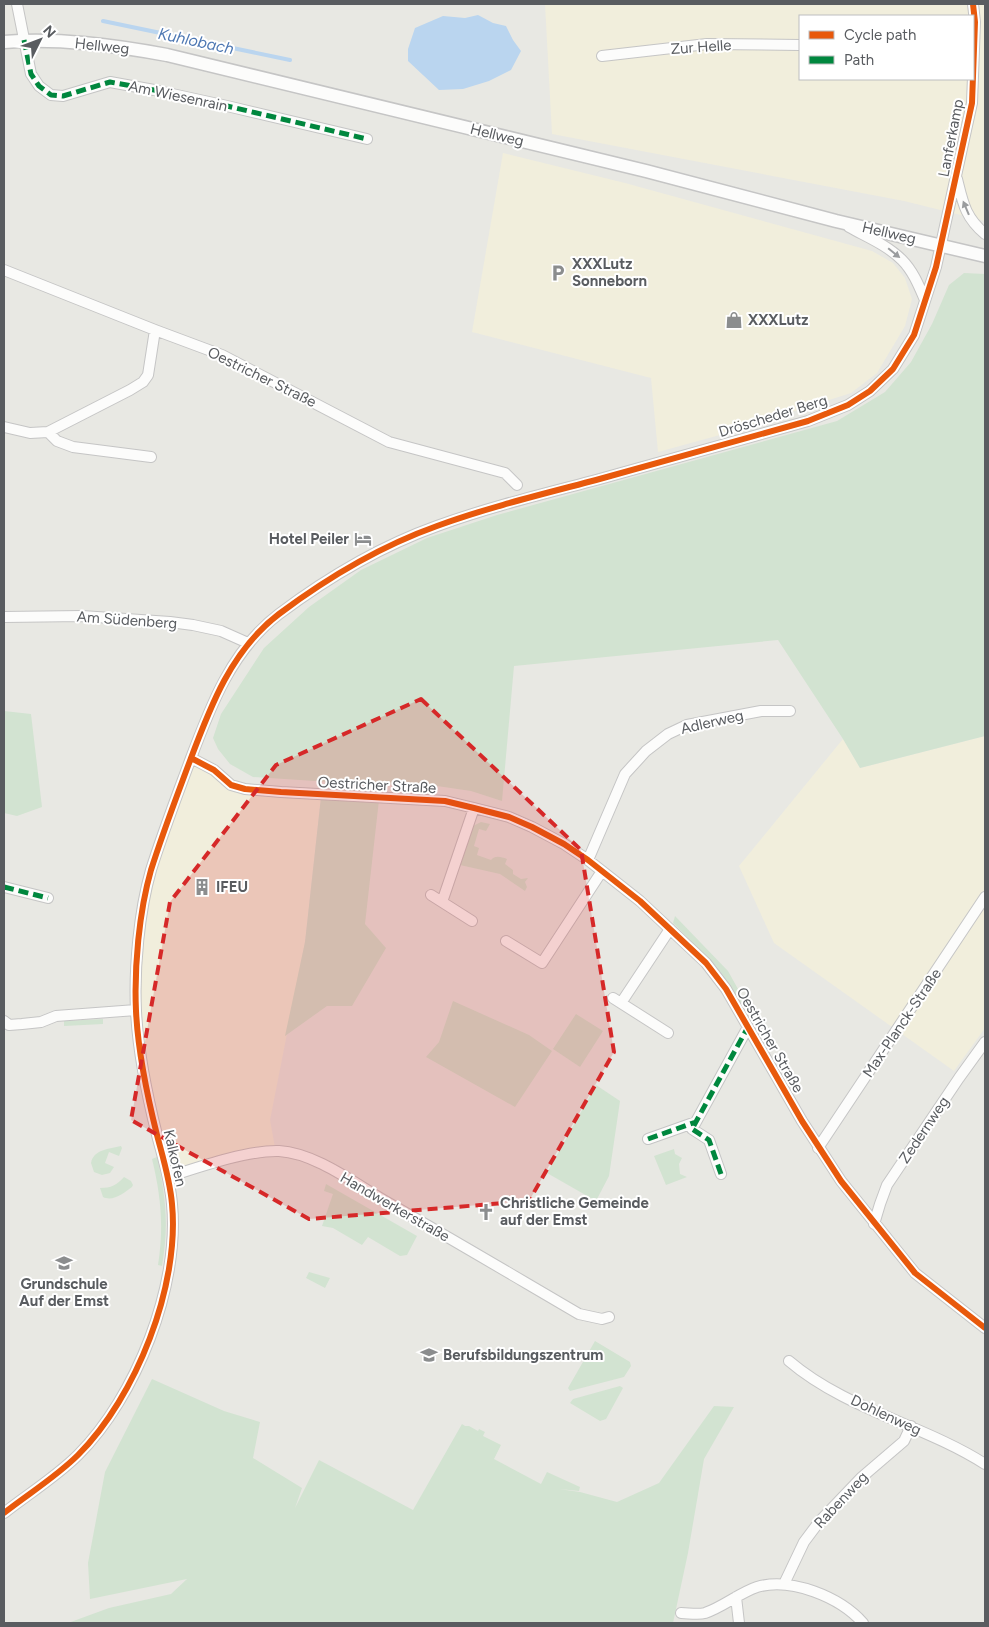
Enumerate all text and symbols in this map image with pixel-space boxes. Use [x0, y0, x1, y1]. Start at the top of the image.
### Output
north arrow [15, 15, 65, 65]
legend [799, 15, 974, 80]
text: N [39, 22, 59, 41]
water label: Kuhlobach [156, 24, 236, 58]
text: Cycle path [844, 26, 916, 44]
street label: Hellweg [74, 34, 130, 58]
street label: Zur Helle [670, 36, 732, 58]
text: Path [844, 51, 874, 69]
street label: Am Wiesenrain [127, 77, 229, 115]
street label: Lanferkamp [935, 97, 967, 178]
street label: Hellweg [468, 120, 526, 150]
one-way arrow [962, 200, 970, 215]
street label: Hellweg [860, 218, 918, 248]
one-way arrow [887, 247, 900, 258]
place label: XXXLutz Sonneborn [572, 255, 647, 290]
parking icon: XXXLutz Sonneborn [548, 263, 568, 283]
shop icon: XXXLutz [724, 310, 744, 330]
place label: XXXLutz [748, 311, 808, 329]
street label: Oestricher Straße [205, 343, 319, 411]
street label: Dröscheder Berg [716, 391, 830, 441]
hotel icon: Hotel Peiler [353, 529, 373, 549]
place label: Hotel Peiler [269, 530, 349, 548]
street label: Am Südenberg [76, 608, 178, 632]
street label: Adlerweg [679, 706, 745, 738]
street label: Oestricher Straße [317, 773, 437, 797]
building icon: IFEU [192, 877, 212, 897]
place label: IFEU [216, 878, 248, 896]
street label: Max-Planck-Straße [859, 965, 945, 1081]
street label: Oestricher Straße [733, 984, 807, 1096]
street label: Zedernweg [895, 1093, 953, 1167]
street label: Kalkofen [160, 1128, 190, 1188]
street label: Handwerkerstraße [337, 1168, 453, 1246]
place label: Christliche Gemeinde auf der Emst [500, 1194, 650, 1229]
church icon: Christliche Gemeinde auf der Emst [476, 1202, 496, 1222]
school or university icon: Grundschule Auf der Emst [54, 1253, 74, 1273]
place label: Grundschule Auf der Emst [19, 1275, 109, 1310]
school or university icon: Berufsbildungszentrum [419, 1345, 439, 1365]
place label: Berufsbildungszentrum [443, 1346, 603, 1364]
street label: Dohlenweg [848, 1391, 924, 1439]
street label: Rabenweg [810, 1468, 872, 1532]

